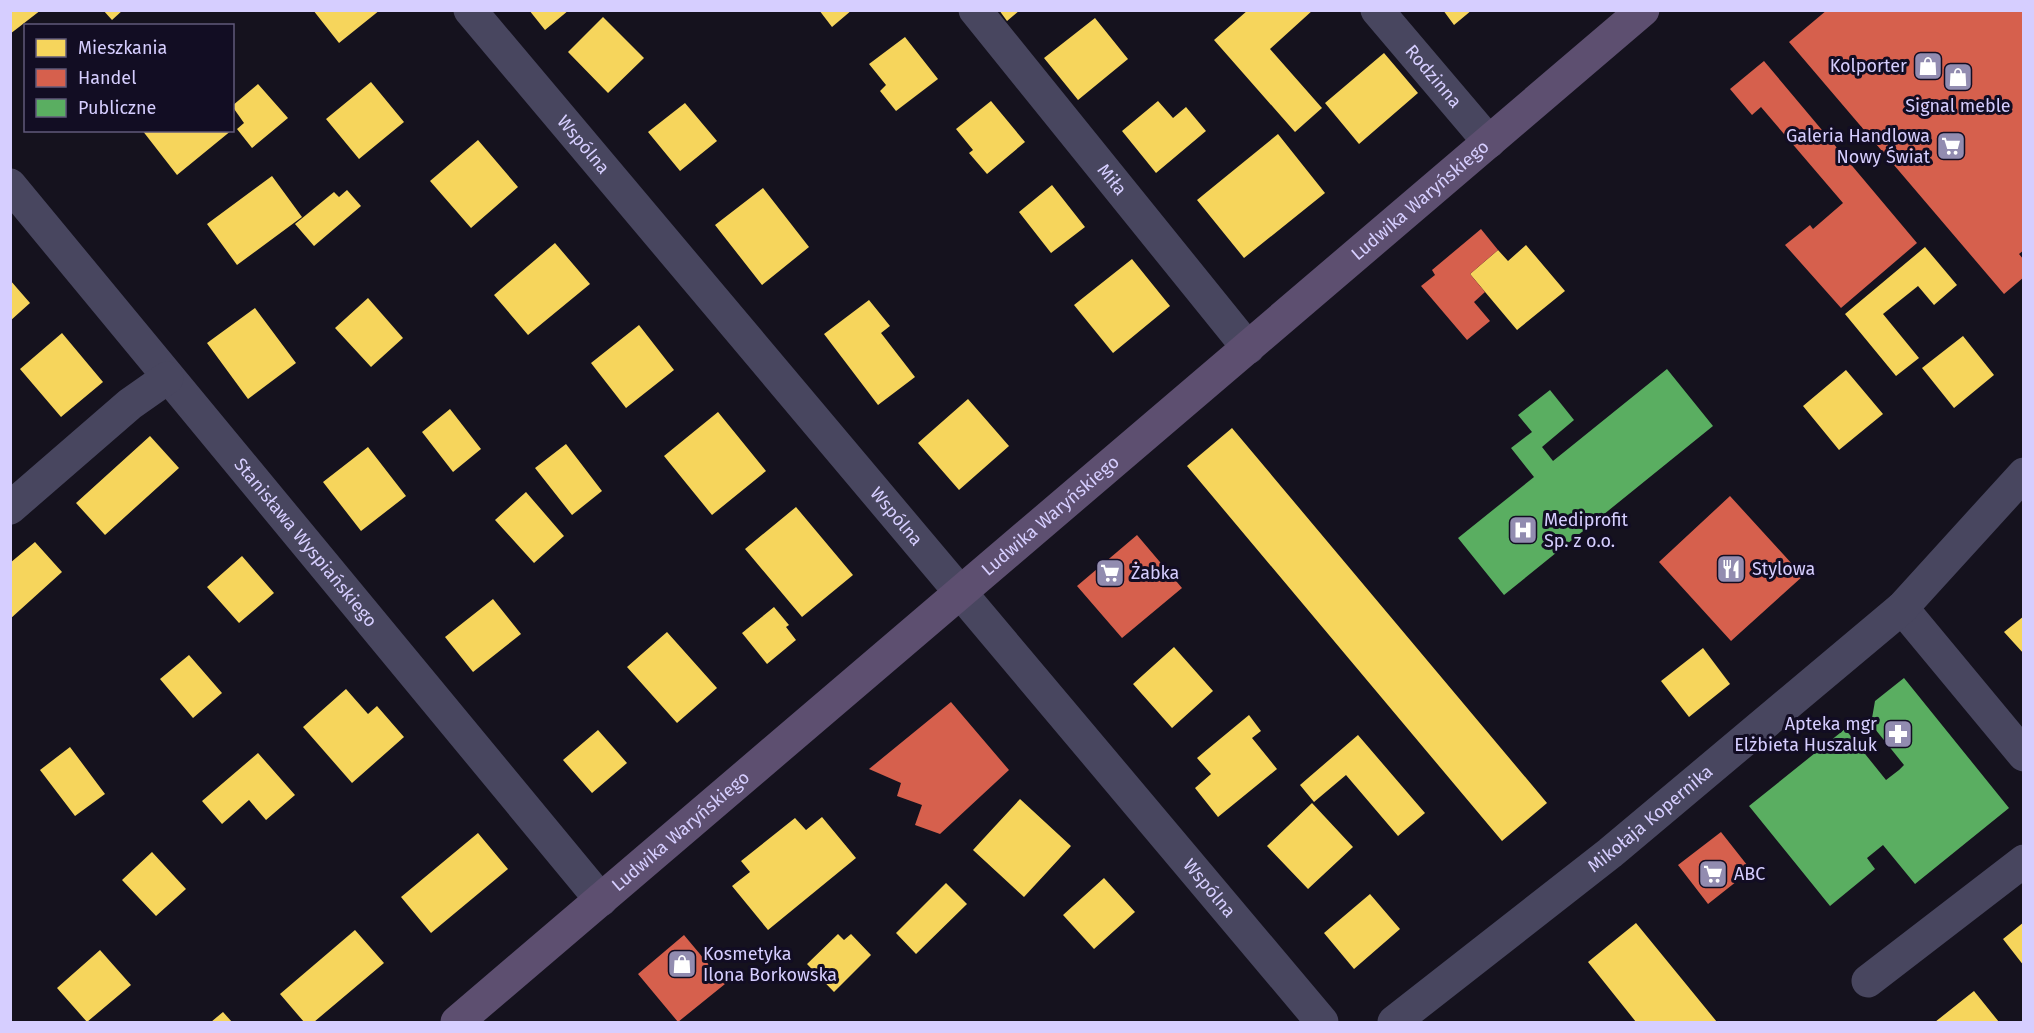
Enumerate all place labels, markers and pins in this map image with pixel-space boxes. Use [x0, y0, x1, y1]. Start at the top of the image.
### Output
shop icon: Kolporter [1912, 50, 1944, 82]
place label: Kolporter [1830, 55, 1907, 77]
shop icon: Signal meble [1942, 61, 1974, 93]
place label: Signal meble [1905, 95, 2011, 117]
place label: Galeria Handlowa Nowy Świat [1786, 125, 1930, 168]
supermarket icon: Galeria Handlowa Nowy Świat [1935, 130, 1967, 162]
place label: Mediprofit Sp. z o.o. [1544, 509, 1629, 552]
hospital icon: Mediprofit Sp. z o.o. [1507, 514, 1539, 546]
restaurant icon: Stylowa [1715, 553, 1747, 585]
supermarket icon: Żabka [1094, 557, 1126, 589]
place label: Stylowa [1752, 558, 1815, 580]
place label: Żabka [1131, 562, 1179, 584]
place label: Apteka mgr Elżbieta Huszaluk [1734, 713, 1878, 756]
pharmacy icon: Apteka mgr Elżbieta Huszaluk [1882, 718, 1914, 750]
supermarket icon: ABC [1697, 858, 1729, 890]
place label: ABC [1734, 863, 1765, 885]
place label: Kosmetyka Ilona Borkowska [703, 943, 837, 986]
shop icon: Kosmetyka Ilona Borkowska [666, 948, 698, 980]

